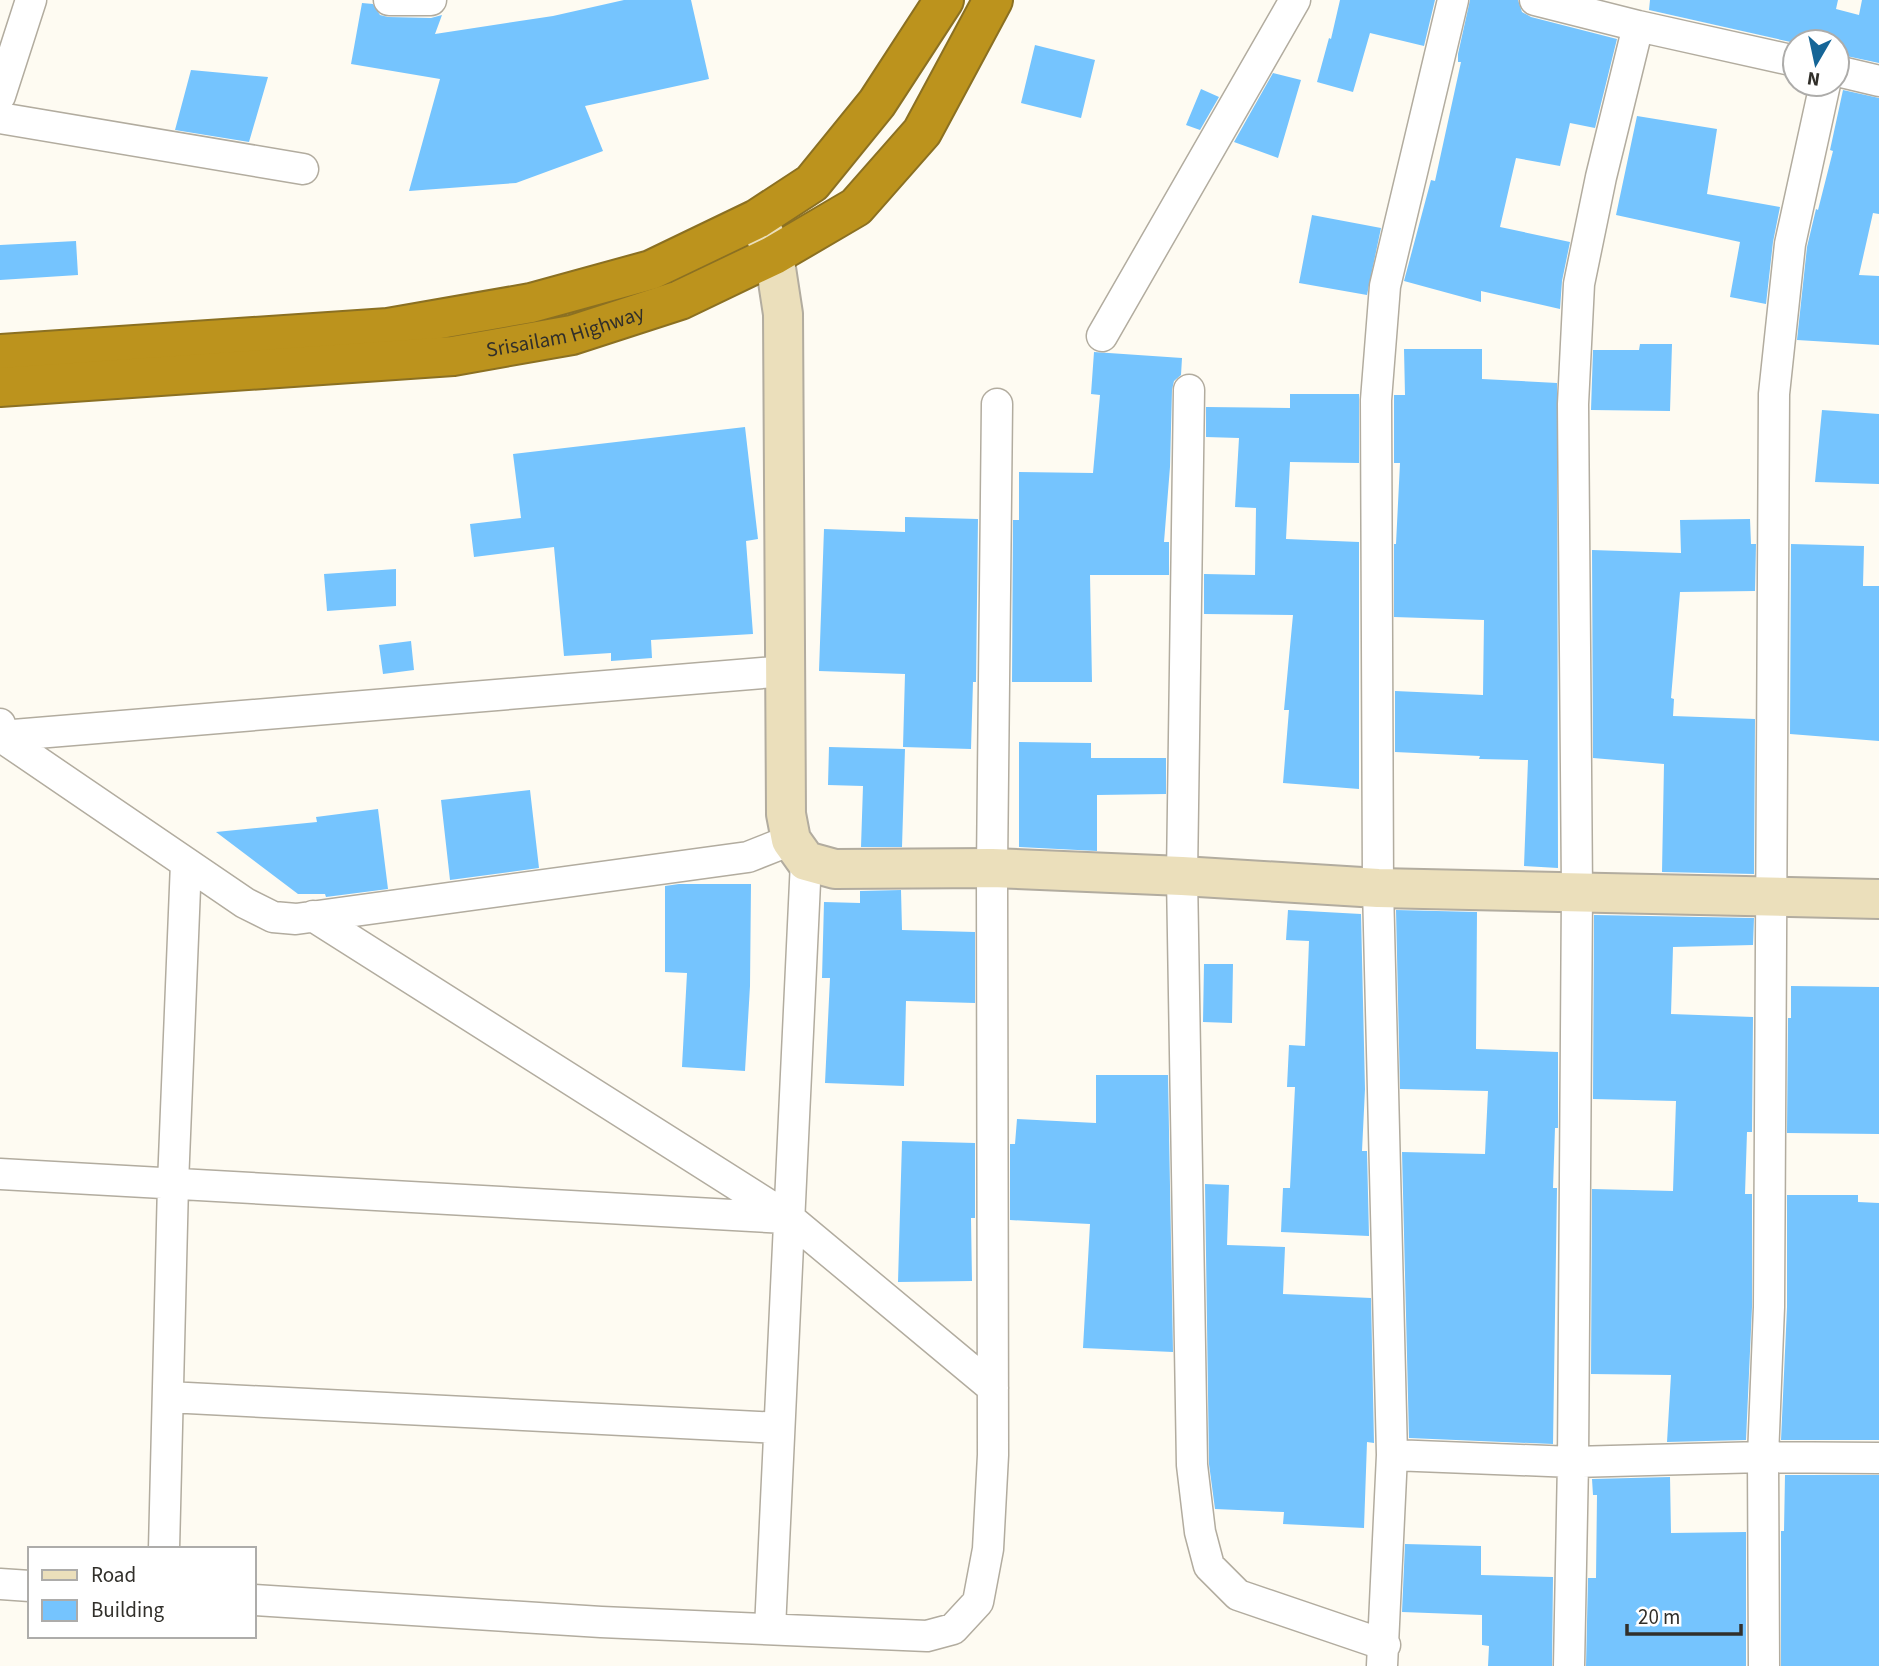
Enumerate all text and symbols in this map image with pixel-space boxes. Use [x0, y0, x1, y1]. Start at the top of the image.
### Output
north arrow [1781, 28, 1851, 98]
text: N [1805, 64, 1822, 93]
street label: Srisailam Highway [484, 298, 648, 365]
legend [28, 1547, 256, 1638]
text: Road [91, 1560, 136, 1590]
scale bar [1627, 1592, 1741, 1636]
text: Building [91, 1595, 165, 1625]
text: 20 m [1638, 1602, 1680, 1632]

